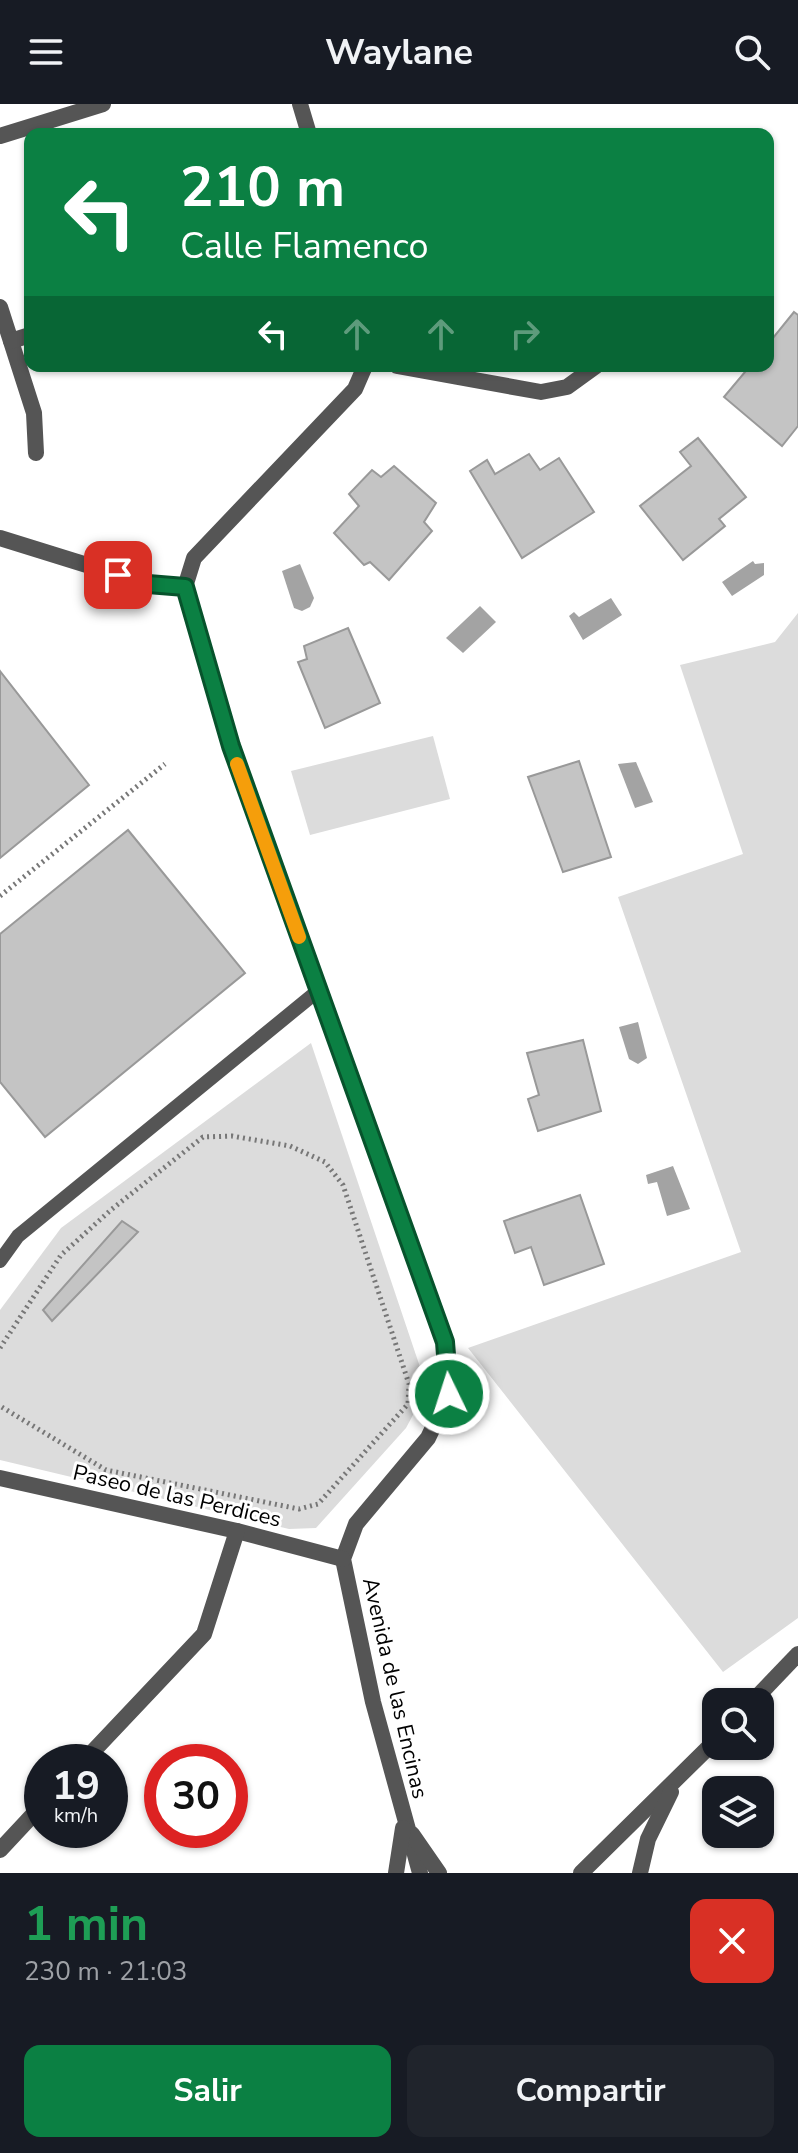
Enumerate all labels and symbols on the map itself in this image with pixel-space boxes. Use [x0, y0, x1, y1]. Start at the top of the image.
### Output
pin [84, 541, 152, 609]
position arrow [407, 1352, 491, 1436]
street label: Paseo de las Perdices [70, 1457, 284, 1535]
street label: Avenida de las Encinas [355, 1575, 435, 1801]
speed limit sign: 30 [144, 1744, 248, 1848]

